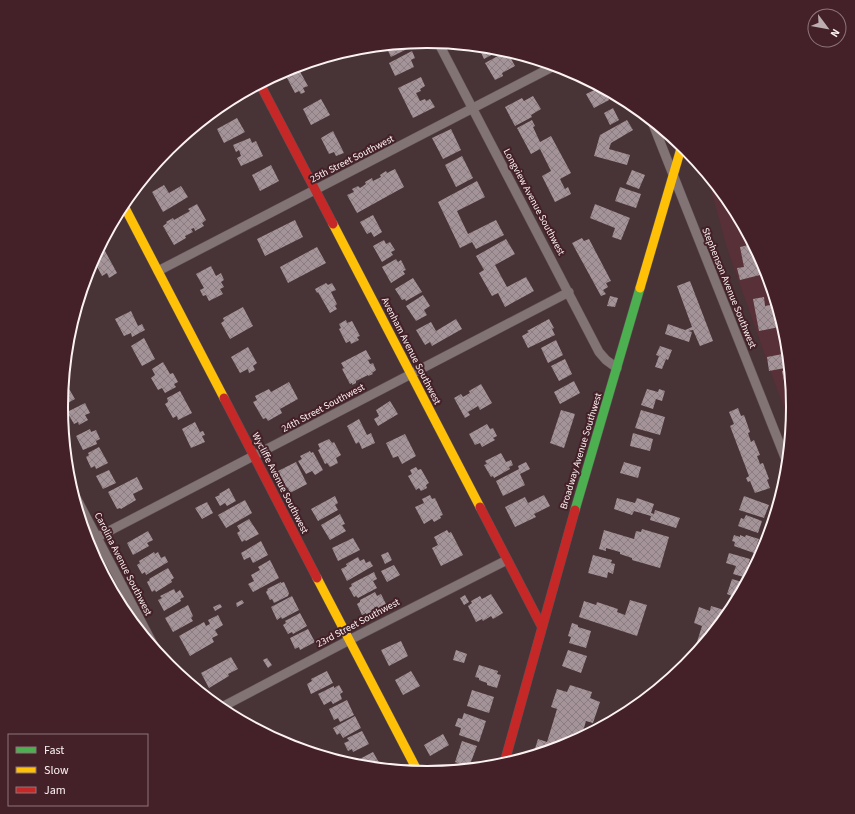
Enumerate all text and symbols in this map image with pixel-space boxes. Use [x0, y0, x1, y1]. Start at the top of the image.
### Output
north arrow [807, 8, 847, 48]
text: N [827, 26, 843, 40]
street label: 25th Street Southwest [308, 132, 397, 186]
street label: Longview Avenue Southwest [500, 146, 568, 258]
street label: Stephenson Avenue Southwest [698, 226, 760, 351]
street label: Avenham Avenue Southwest [378, 295, 444, 408]
street label: 24th Street Southwest [279, 380, 368, 436]
street label: Broadway Avenue Southwest [557, 390, 606, 511]
street label: Wycliffe Avenue Southwest [248, 430, 312, 537]
street label: Carolina Avenue Southwest [91, 510, 155, 619]
street label: 23rd Street Southwest [314, 595, 403, 651]
legend [8, 734, 148, 806]
text: Fast [44, 742, 64, 759]
text: Slow [44, 762, 69, 779]
text: Jam [44, 782, 66, 799]

